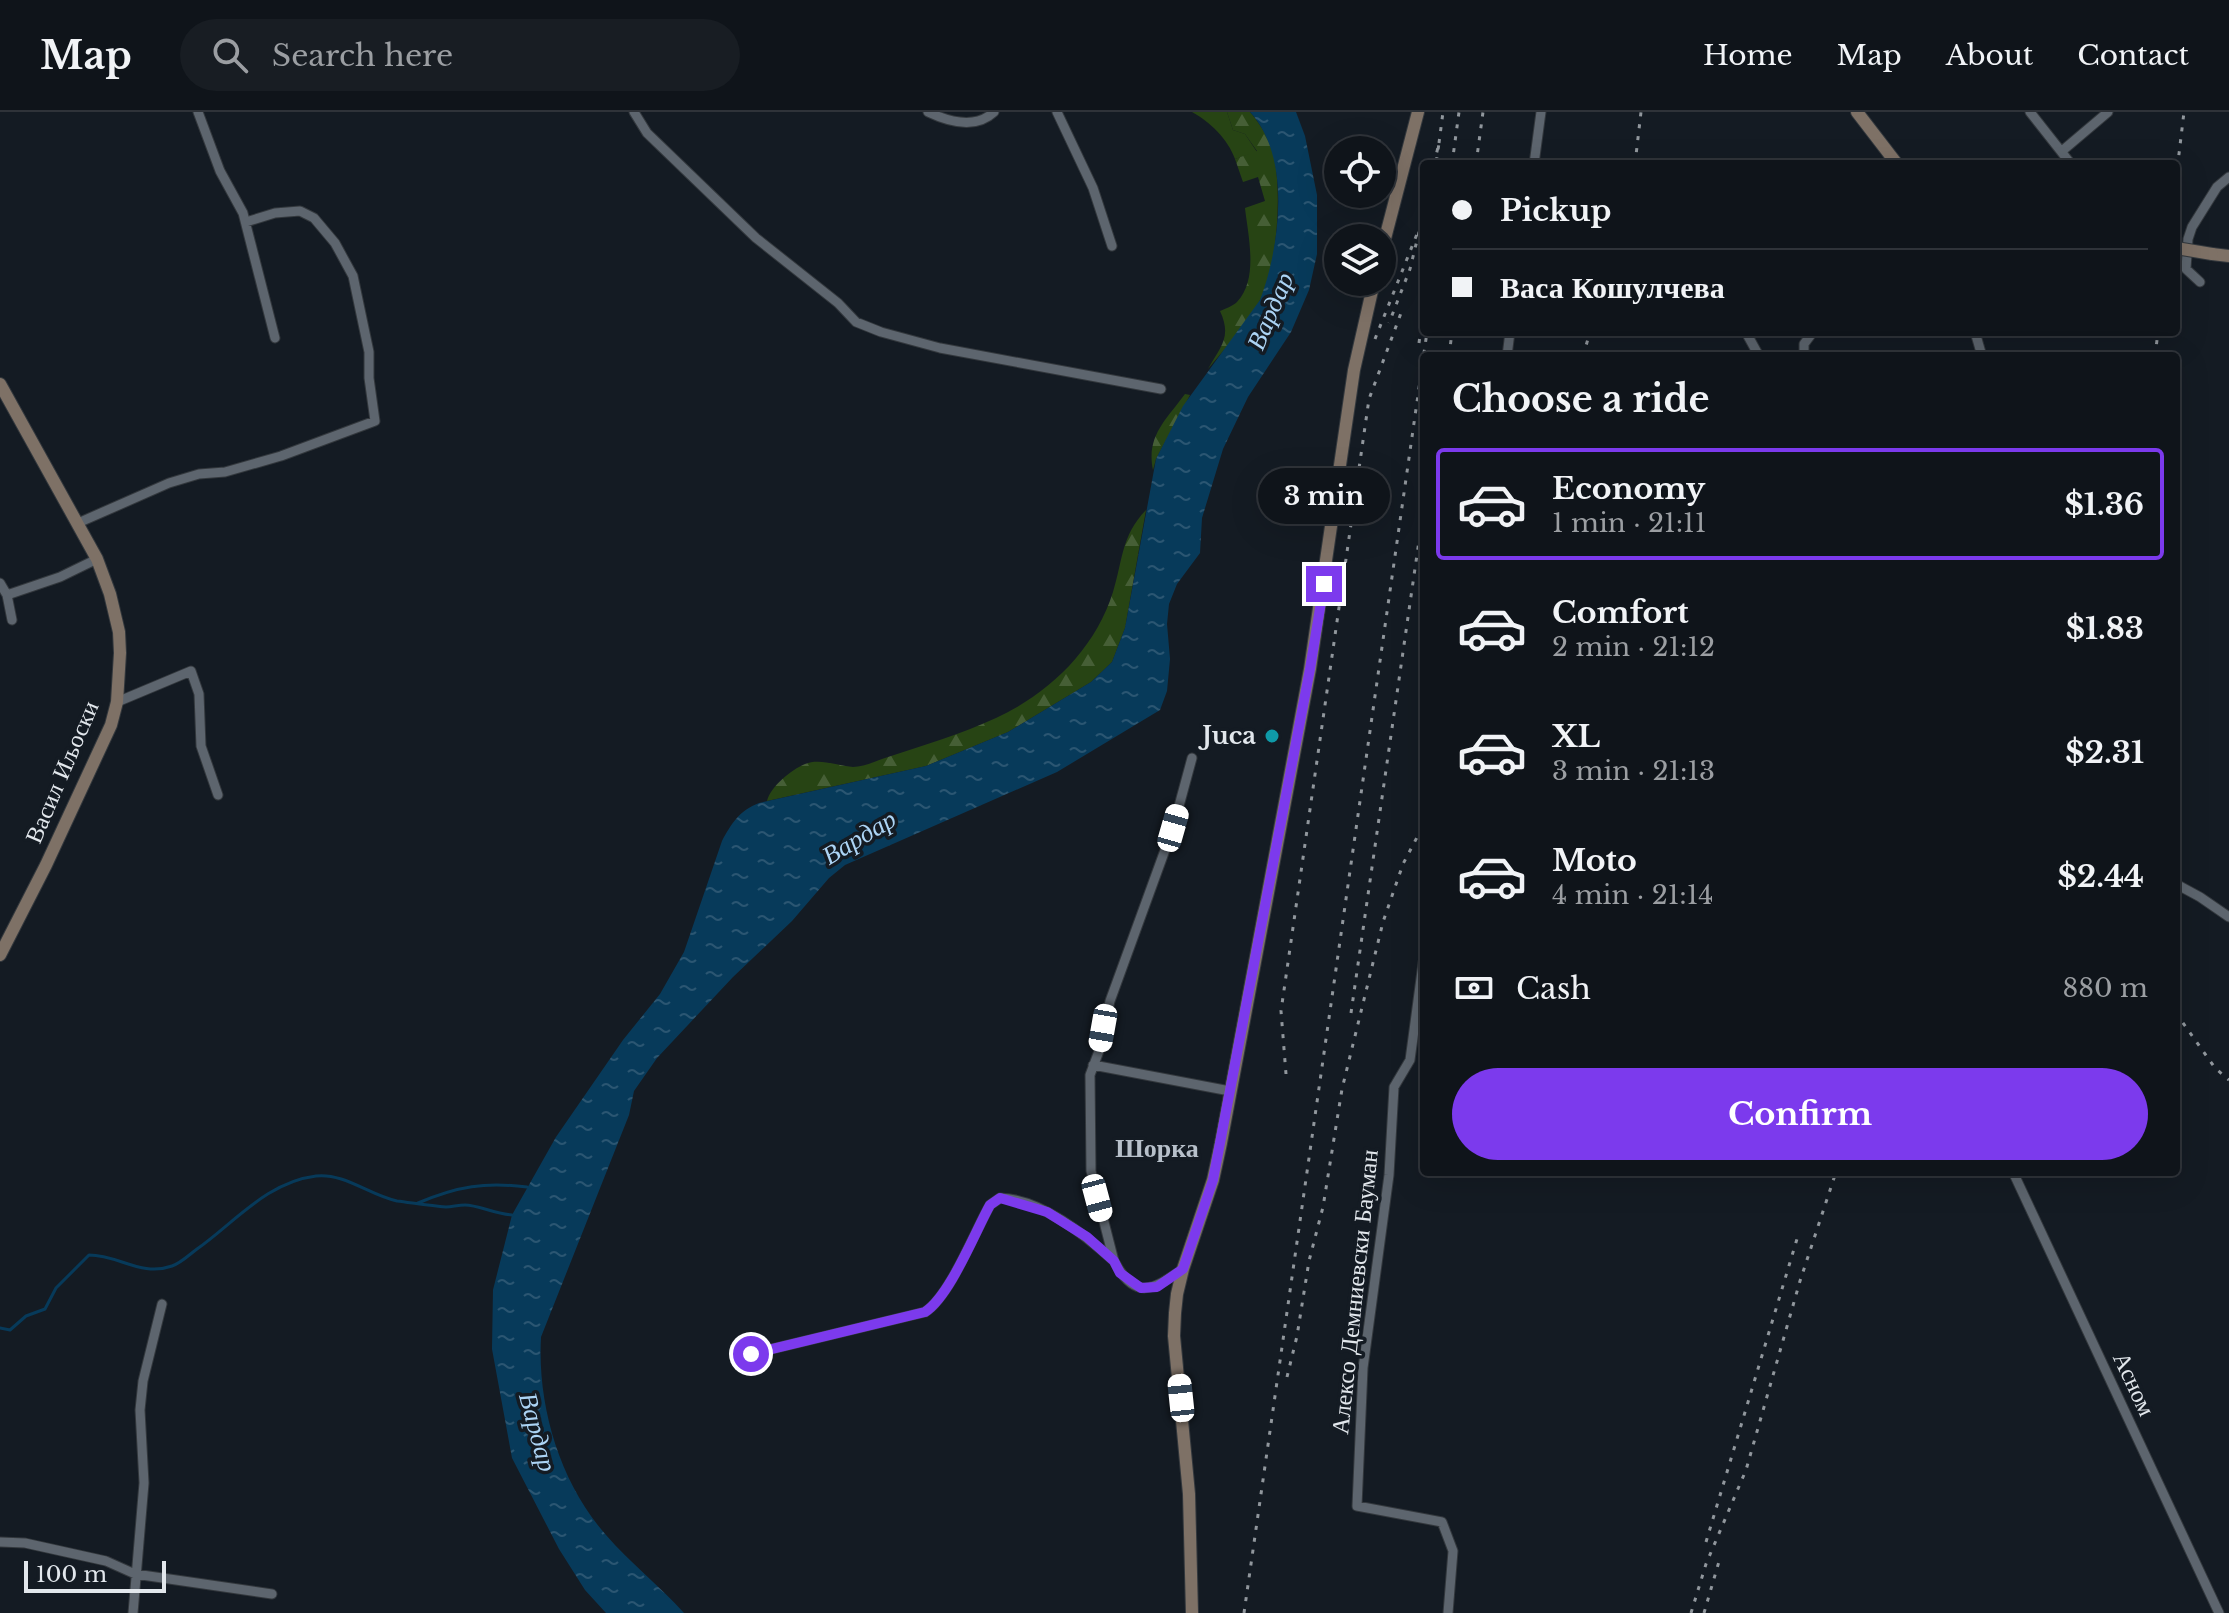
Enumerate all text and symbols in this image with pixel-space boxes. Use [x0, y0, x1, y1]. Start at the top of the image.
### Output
search box [180, 19, 740, 91]
text: Map [40, 32, 132, 79]
icon: search [208, 33, 252, 77]
text: Search here [272, 37, 453, 74]
text: Home [1703, 38, 1793, 73]
text: Map [1837, 38, 1902, 73]
text: About [1946, 38, 2033, 73]
text: Contact [2077, 38, 2189, 73]
map controls [1324, 136, 1396, 296]
button: locate [1324, 136, 1396, 208]
text: Pickup [1500, 192, 1611, 229]
button: layers [1324, 224, 1396, 296]
water label: Вардар [1240, 268, 1300, 354]
text: Васа Кошулчева [1500, 269, 1725, 306]
text: Choose a ride [1452, 377, 1709, 422]
callout: 3 min [1258, 468, 1390, 524]
icon: car [1456, 468, 1528, 540]
text: Economy [1552, 470, 1705, 507]
text: 3 min [1284, 480, 1364, 512]
text: $1.36 [2064, 486, 2144, 523]
text: 1 min · 21:11 [1552, 507, 1706, 539]
route end [1306, 566, 1342, 602]
icon: car [1456, 592, 1528, 664]
text: Comfort [1552, 594, 1689, 631]
text: $1.83 [2066, 610, 2144, 647]
text: 2 min · 21:12 [1552, 631, 1715, 663]
street label: Васил Иљоски [19, 696, 105, 847]
icon: car [1456, 716, 1528, 788]
text: XL [1552, 718, 1600, 755]
place label: Juca [1197, 721, 1256, 750]
marker: Juca [1263, 727, 1281, 745]
text: $2.31 [2065, 734, 2144, 771]
text: 3 min · 21:13 [1552, 755, 1715, 787]
car [1155, 802, 1191, 854]
water label: Вардар [816, 803, 902, 871]
icon: car [1456, 840, 1528, 912]
text: Moto [1552, 842, 1637, 879]
text: $2.44 [2058, 858, 2144, 895]
text: 4 min · 21:14 [1552, 879, 1714, 911]
icon: cash [1452, 966, 1496, 1010]
text: Cash [1516, 970, 1591, 1007]
text: 880 m [2063, 972, 2148, 1004]
car [1087, 1002, 1119, 1054]
button: Confirm [1452, 1068, 2148, 1160]
district label: Шорка [1115, 1132, 1199, 1164]
street label: Алексо Демниевски Бауман [1325, 1148, 1384, 1436]
car [1079, 1172, 1115, 1224]
route start [733, 1336, 769, 1372]
street label: Асном [2107, 1347, 2162, 1420]
car [1167, 1373, 1195, 1423]
water label: Вардар [512, 1389, 564, 1475]
scale bar [24, 1557, 166, 1593]
text: 100 m [36, 1561, 107, 1588]

